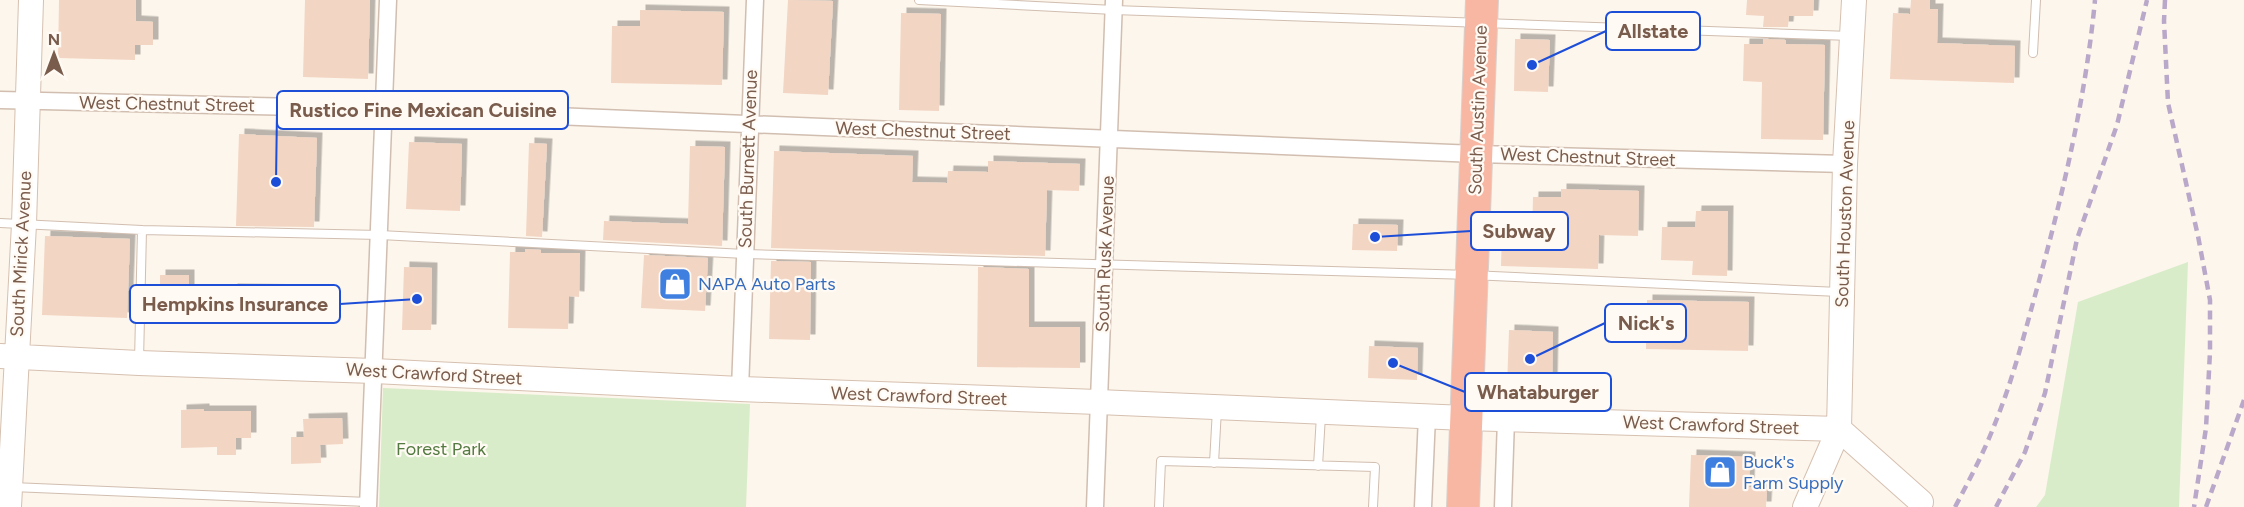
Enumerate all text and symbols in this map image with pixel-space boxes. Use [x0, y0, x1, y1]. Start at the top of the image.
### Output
callout: Allstate [1606, 12, 1700, 50]
text: Allstate [1618, 19, 1688, 43]
north arrow [24, 24, 84, 84]
street label: South Austin Avenue [1464, 25, 1492, 195]
text: N [48, 30, 60, 49]
street label: South Burnett Avenue [734, 69, 762, 249]
street label: West Chestnut Street [79, 91, 255, 117]
callout: Rustico Fine Mexican Cuisine [277, 91, 568, 129]
text: Rustico Fine Mexican Cuisine [289, 98, 557, 122]
street label: West Chestnut Street [835, 117, 1011, 145]
street label: South Houston Avenue [1831, 120, 1859, 308]
street label: West Chestnut Street [1500, 143, 1676, 171]
street label: South Mirick Avenue [6, 170, 36, 338]
street label: South Rusk Avenue [1091, 175, 1119, 333]
callout: Subway [1471, 212, 1568, 250]
text: Subway [1482, 219, 1556, 243]
shop icon: NAPA Auto Parts [657, 266, 693, 302]
place label: NAPA Auto Parts [698, 273, 836, 295]
callout: Hempkins Insurance [130, 285, 340, 323]
text: Hempkins Insurance [142, 292, 328, 316]
callout: Nick's [1605, 304, 1686, 342]
text: Nick's [1618, 311, 1674, 335]
street label: West Crawford Street [345, 358, 523, 390]
callout: Whataburger [1465, 373, 1611, 411]
text: Whataburger [1477, 380, 1599, 404]
street label: West Crawford Street [830, 382, 1008, 410]
street label: West Crawford Street [1622, 411, 1800, 439]
park label: Forest Park [396, 438, 486, 460]
place label: Buck's Farm Supply [1743, 451, 1844, 494]
shop icon: Buck's Farm Supply [1702, 454, 1738, 490]

